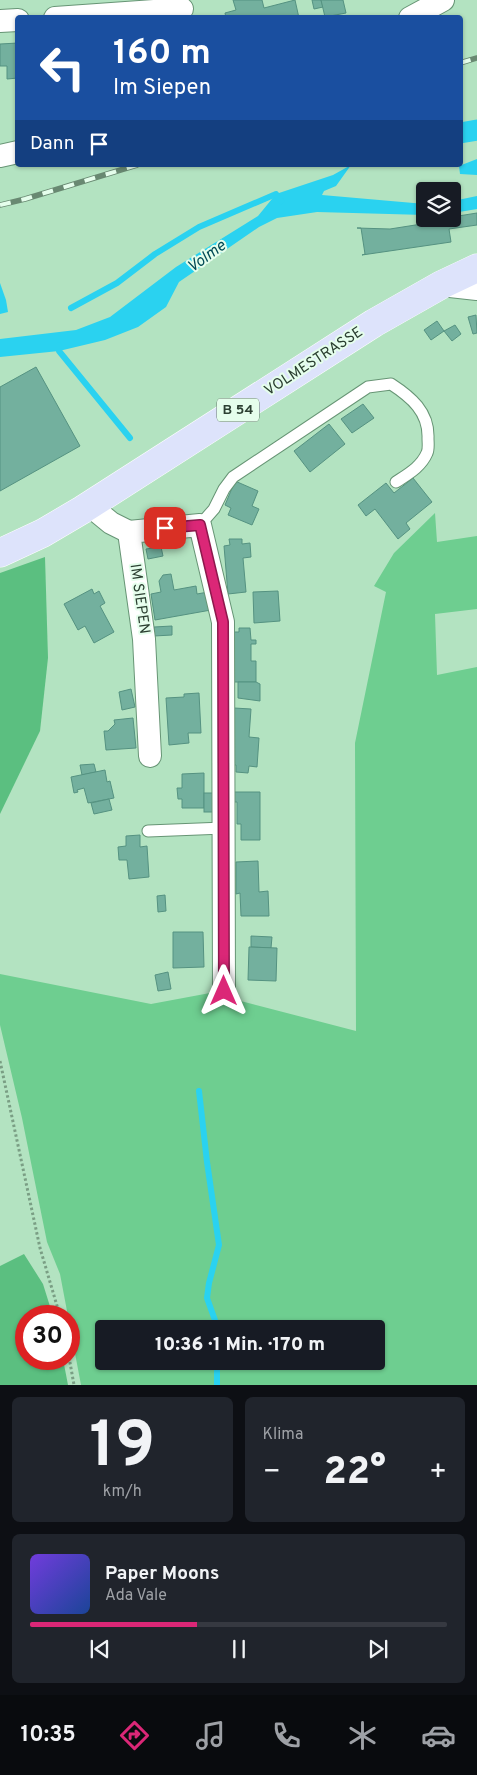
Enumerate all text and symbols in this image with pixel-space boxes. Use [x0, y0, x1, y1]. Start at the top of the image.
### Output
text: 160 m [113, 32, 211, 76]
icon: left [30, 35, 95, 100]
text: Im Siepen [113, 75, 211, 102]
icon: arrive [85, 130, 113, 158]
text: Dann [30, 132, 75, 156]
map controls [416, 182, 461, 227]
button: layers [416, 182, 461, 227]
water label: Volme [184, 236, 231, 278]
street label: VOLMESTRASSE [261, 323, 367, 401]
road number: B 54 [217, 398, 259, 422]
pin [144, 507, 186, 549]
icon: arrive [151, 514, 179, 542]
street label: IM SIEPEN [125, 563, 153, 635]
position arrow [197, 964, 249, 1016]
speed limit sign: 30 [15, 1305, 80, 1370]
text: 10:36 · 1 Min. · 170 m [155, 1333, 325, 1357]
text: 19 [89, 1408, 155, 1490]
text: Klima [263, 1425, 303, 1445]
text: 22° [324, 1449, 386, 1498]
text: − [263, 1455, 281, 1491]
text: + [429, 1455, 447, 1491]
text: km/h [103, 1482, 142, 1502]
text: Paper Moons [105, 1562, 219, 1586]
text: Ada Vale [105, 1586, 167, 1606]
icon: previous [86, 1635, 114, 1663]
icon: pause [225, 1635, 253, 1663]
icon: next [364, 1635, 392, 1663]
icon: directions [117, 1718, 152, 1753]
icon: music [193, 1718, 228, 1753]
icon: phone [269, 1718, 304, 1753]
icon: climate [345, 1718, 380, 1753]
icon: car [421, 1718, 456, 1753]
text: 10:35 [21, 1722, 76, 1749]

